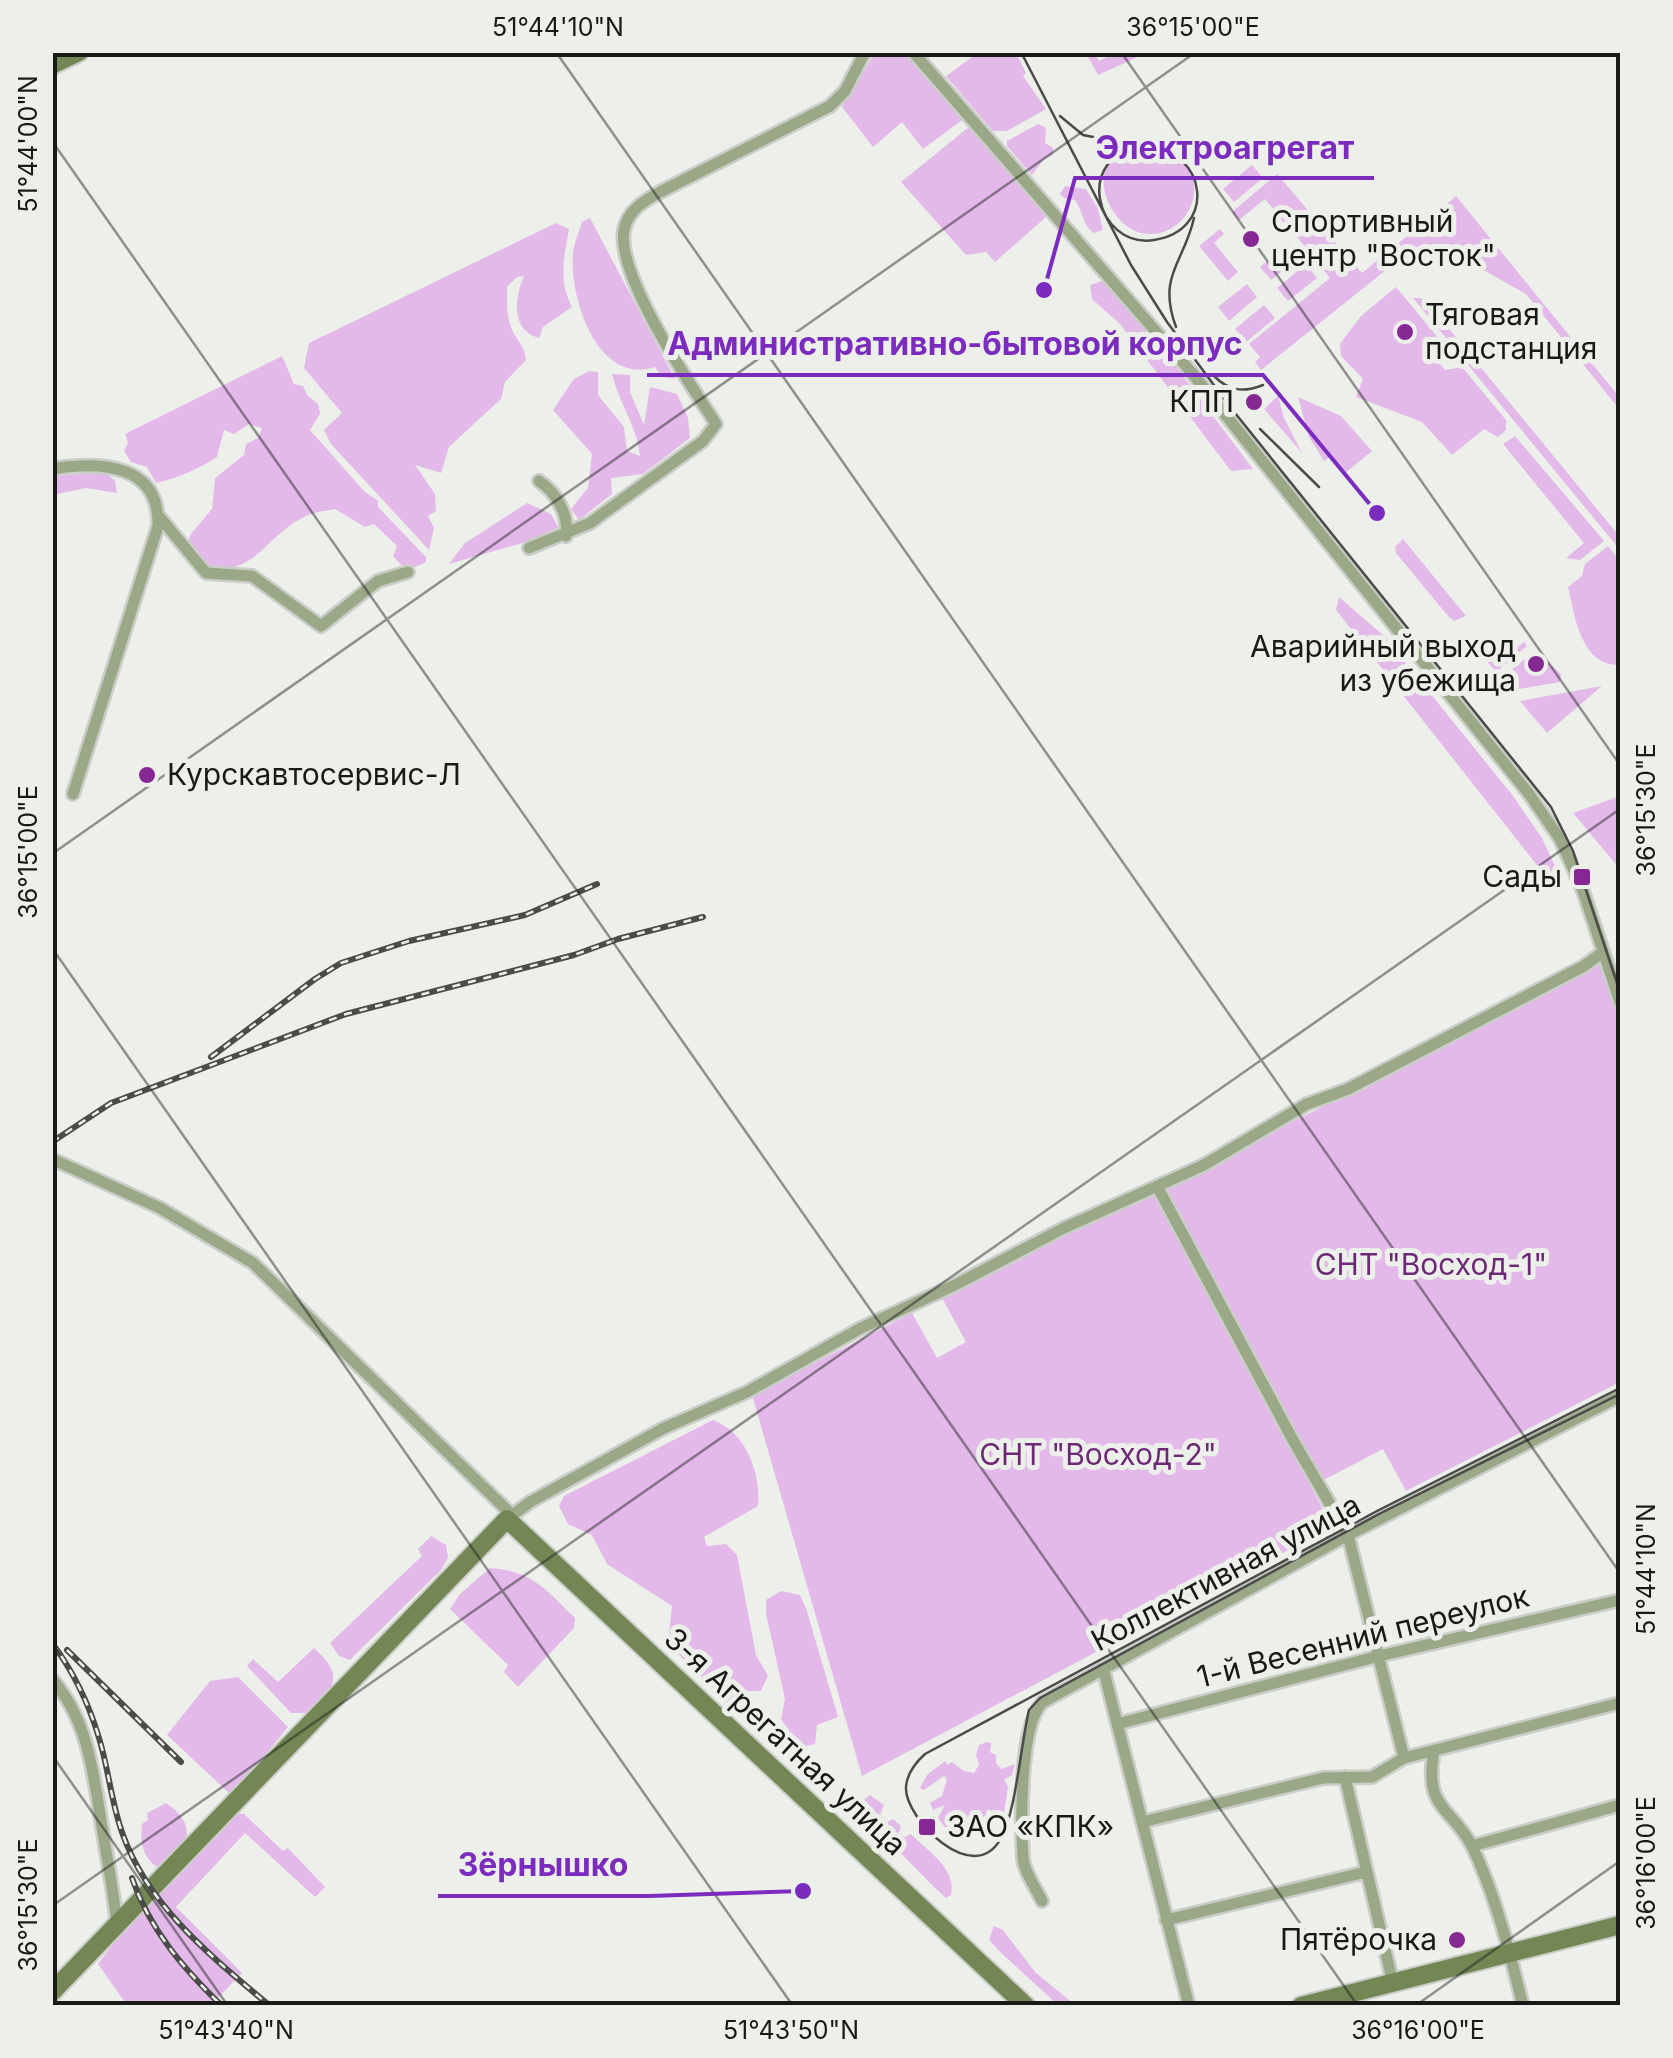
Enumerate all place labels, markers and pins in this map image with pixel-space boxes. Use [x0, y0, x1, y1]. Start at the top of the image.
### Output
callout: Электроагрегат [1075, 116, 1374, 178]
place label: Спортивный центр "Восток" [1271, 203, 1496, 273]
marker: Спортивный центр "Восток" [1240, 228, 1262, 250]
place label: Тяговая подстанция [1425, 296, 1597, 366]
callout: Административно-бытовой корпус [647, 313, 1263, 375]
marker: Тяговая подстанция [1394, 321, 1416, 343]
place label: КПП [1169, 383, 1234, 419]
marker: КПП [1243, 391, 1265, 413]
place label: Аварийный выход из убежища [1250, 628, 1516, 698]
marker: Аварийный выход из убежища [1525, 653, 1547, 675]
place label: Курскавтосервис-Л [167, 756, 461, 792]
marker: Курскавтосервис-Л [136, 764, 158, 786]
place label: Сады [1482, 858, 1562, 894]
marker: Сады [1571, 866, 1593, 888]
place label: ЗАО «КПК» [947, 1808, 1114, 1844]
marker: ЗАО «КПК» [916, 1816, 938, 1838]
callout: Зёрнышко [438, 1834, 649, 1896]
place label: Пятёрочка [1280, 1921, 1437, 1957]
marker: Пятёрочка [1446, 1929, 1468, 1951]

